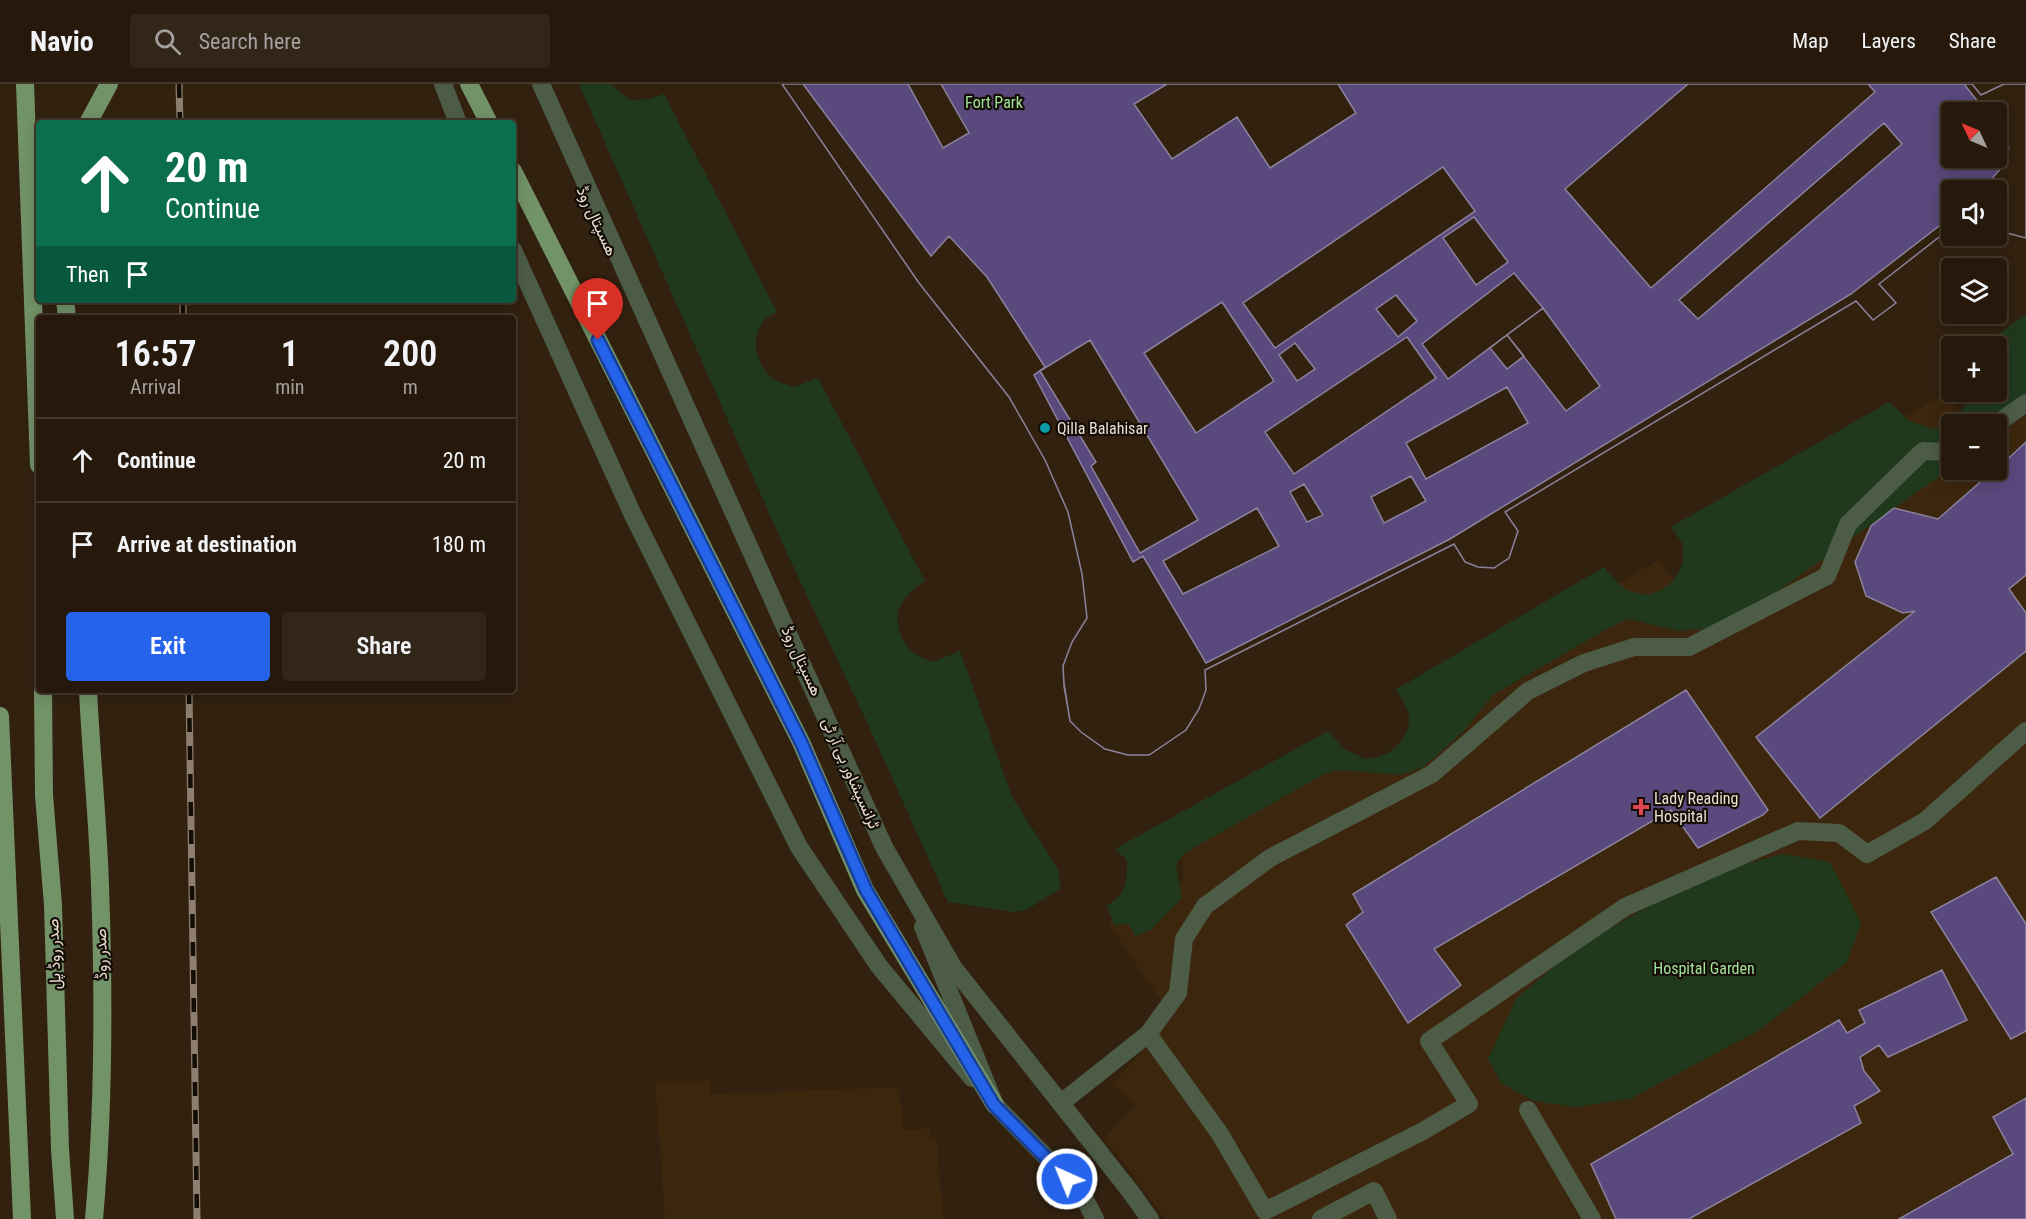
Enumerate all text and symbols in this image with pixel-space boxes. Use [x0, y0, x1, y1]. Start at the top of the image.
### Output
search box [130, 14, 550, 68]
text: Navio [30, 25, 94, 58]
icon: search [151, 25, 184, 58]
text: Search here [199, 29, 301, 54]
text: Map [1792, 29, 1829, 53]
text: Layers [1862, 29, 1916, 53]
text: Share [1949, 29, 1996, 53]
park label: Fort Park [965, 93, 1024, 112]
north arrow [1941, 102, 2007, 168]
map controls [1941, 102, 2007, 480]
text: 20 m [165, 143, 248, 192]
icon: ahead [66, 144, 144, 222]
button: sound [1941, 180, 2007, 246]
street label: ھسپتال روڈ [571, 183, 621, 260]
text: Continue [165, 193, 260, 225]
icon: arrive [121, 258, 154, 291]
button: layers [1941, 258, 2007, 324]
text: Then [66, 262, 109, 287]
pin [572, 278, 623, 340]
icon: arrive [581, 287, 614, 320]
text: 16:57 [115, 333, 197, 375]
text: 1 [281, 333, 299, 375]
text: 200 [383, 333, 437, 375]
button: + [1941, 336, 2007, 402]
text: Arrival [130, 375, 181, 399]
text: min [275, 375, 304, 399]
text: m [403, 375, 418, 399]
button: − [1941, 414, 2007, 480]
place label: Qilla Balahisar [1057, 419, 1148, 438]
marker: Qilla Balahisar [1038, 421, 1052, 435]
icon: ahead [66, 444, 99, 477]
text: Continue [117, 448, 196, 473]
text: 20 m [443, 448, 486, 473]
icon: arrive [66, 528, 99, 561]
text: Arrive at destination [117, 532, 297, 557]
text: 180 m [432, 532, 486, 557]
button: Exit [66, 612, 270, 681]
button: Share [282, 612, 486, 681]
street label: ھسپتال روڈ [776, 623, 826, 700]
street label: ٹرانسپشاور بی آر ٹی [816, 715, 884, 833]
place label: Lady Reading Hospital [1654, 789, 1738, 826]
marker: Lady Reading Hospital [1632, 798, 1650, 816]
street label: صدر روڈ پل [43, 918, 67, 990]
street label: صدر روڈ [91, 928, 112, 980]
park label: Hospital Garden [1653, 959, 1755, 978]
position arrow [1035, 1147, 1099, 1211]

